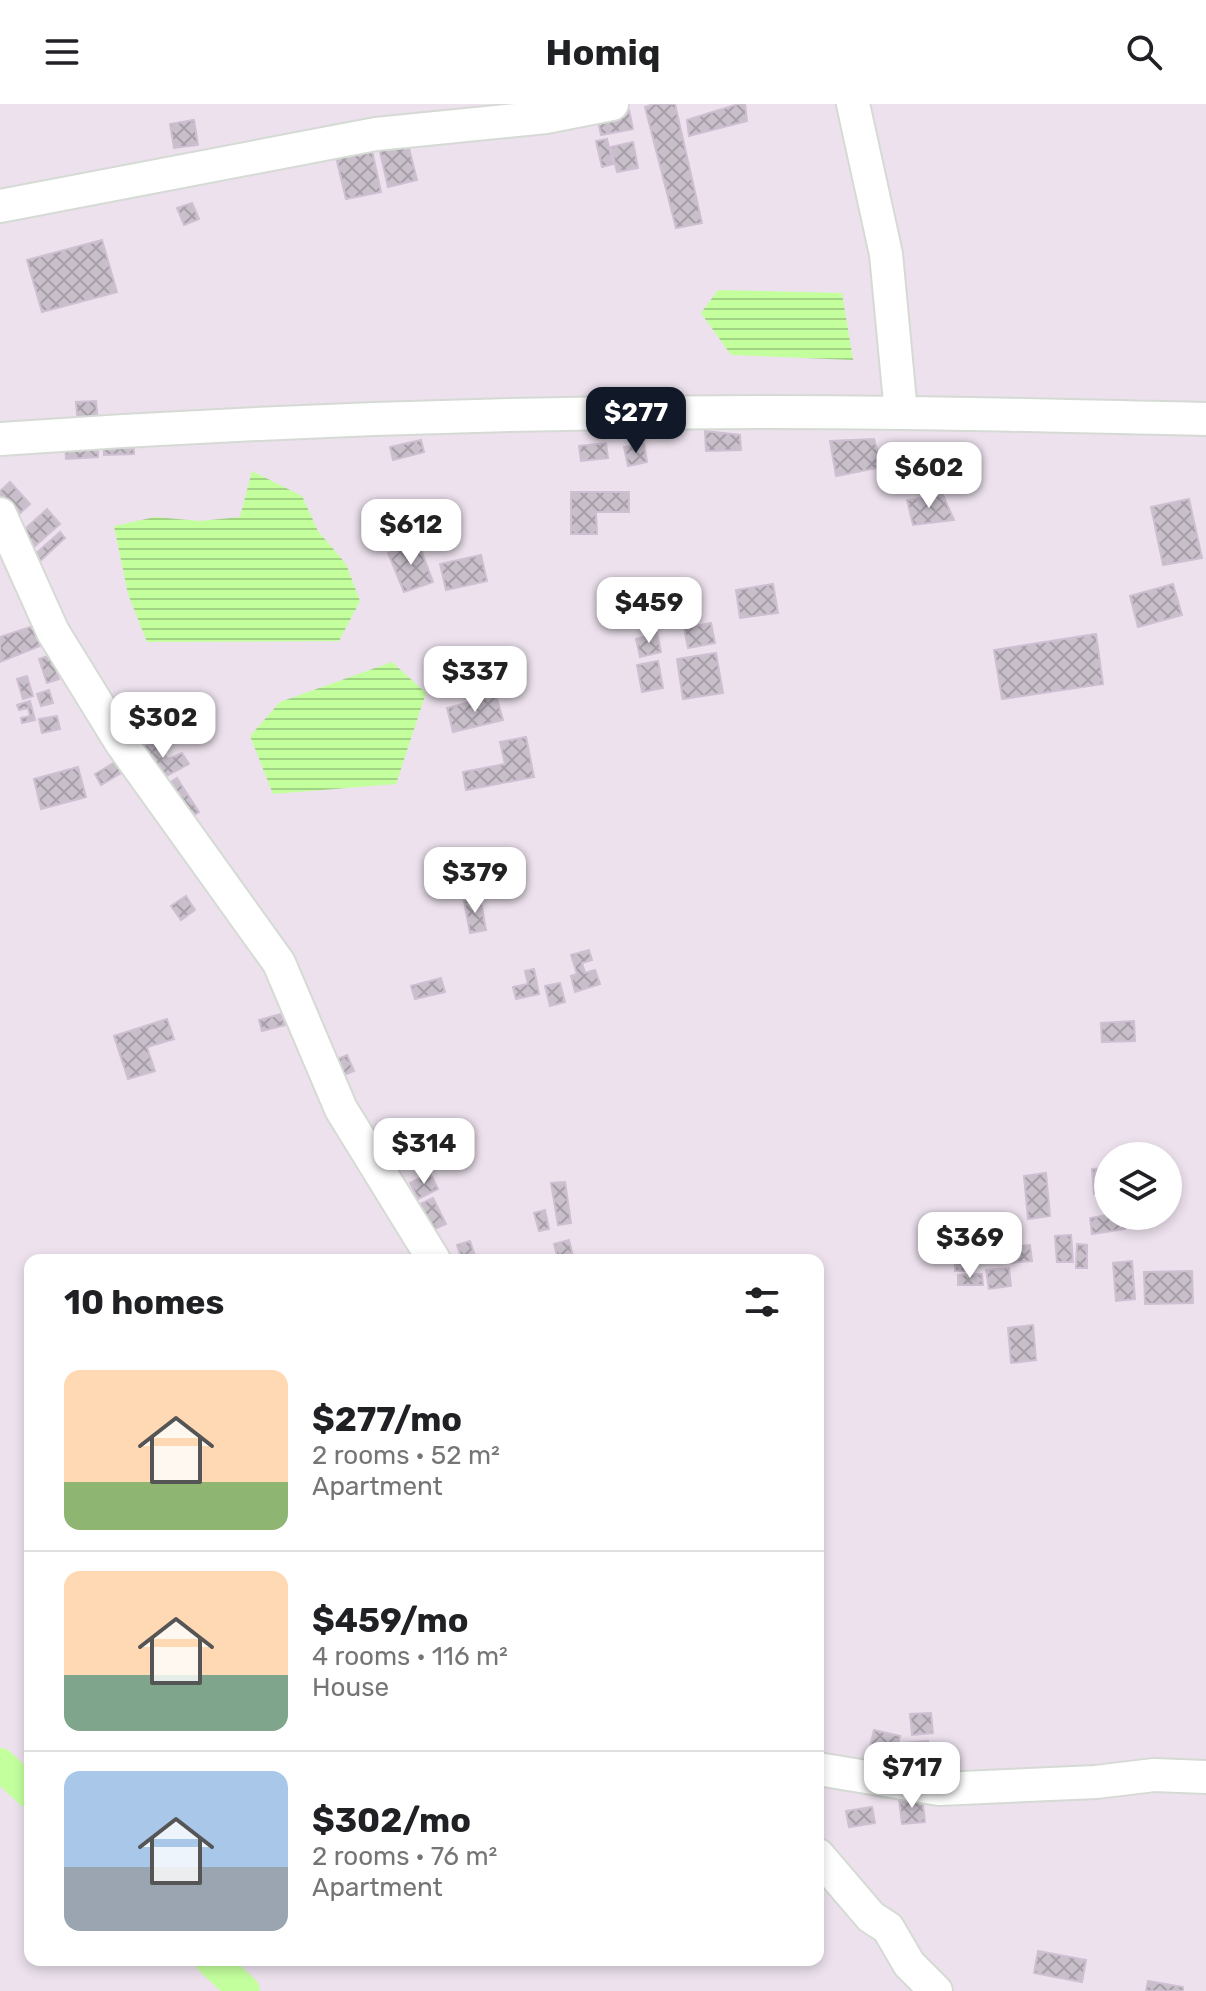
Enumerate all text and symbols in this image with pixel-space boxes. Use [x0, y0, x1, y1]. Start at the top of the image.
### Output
icon: menu [40, 30, 84, 74]
icon: search [1122, 30, 1166, 74]
text: Homiq [546, 31, 660, 74]
pin: $277 [589, 387, 683, 455]
text: $277 [604, 397, 668, 428]
pin: $602 [882, 442, 976, 510]
text: $602 [895, 452, 963, 483]
pin: $612 [364, 499, 458, 567]
text: $612 [379, 509, 443, 540]
pin: $459 [602, 577, 696, 645]
text: $459 [615, 587, 683, 618]
pin: $337 [428, 646, 522, 714]
text: $337 [442, 656, 508, 687]
pin: $302 [116, 692, 210, 760]
text: $302 [128, 702, 198, 733]
pin: $379 [428, 847, 522, 915]
text: $379 [442, 857, 508, 888]
pin: $314 [377, 1118, 471, 1186]
text: $314 [392, 1128, 456, 1159]
map controls [1094, 1142, 1182, 1230]
button: layers [1094, 1142, 1182, 1230]
pin: $369 [923, 1212, 1017, 1280]
text: $369 [936, 1222, 1004, 1253]
icon: filters [740, 1280, 784, 1324]
text: 10 homes [64, 1282, 224, 1323]
text: $277/mo [312, 1399, 462, 1440]
icon: home [128, 1402, 224, 1498]
text: 2 rooms · 52 m² [312, 1440, 500, 1471]
text: Apartment [312, 1471, 443, 1502]
text: $459/mo [312, 1600, 468, 1641]
icon: home [128, 1603, 224, 1699]
text: 4 rooms · 116 m² [312, 1641, 508, 1672]
text: House [312, 1672, 389, 1703]
pin: $717 [865, 1742, 959, 1810]
text: $717 [882, 1752, 942, 1783]
text: $302/mo [312, 1800, 471, 1841]
icon: home [128, 1803, 224, 1899]
text: 2 rooms · 76 m² [312, 1841, 497, 1872]
text: Apartment [312, 1872, 443, 1903]

